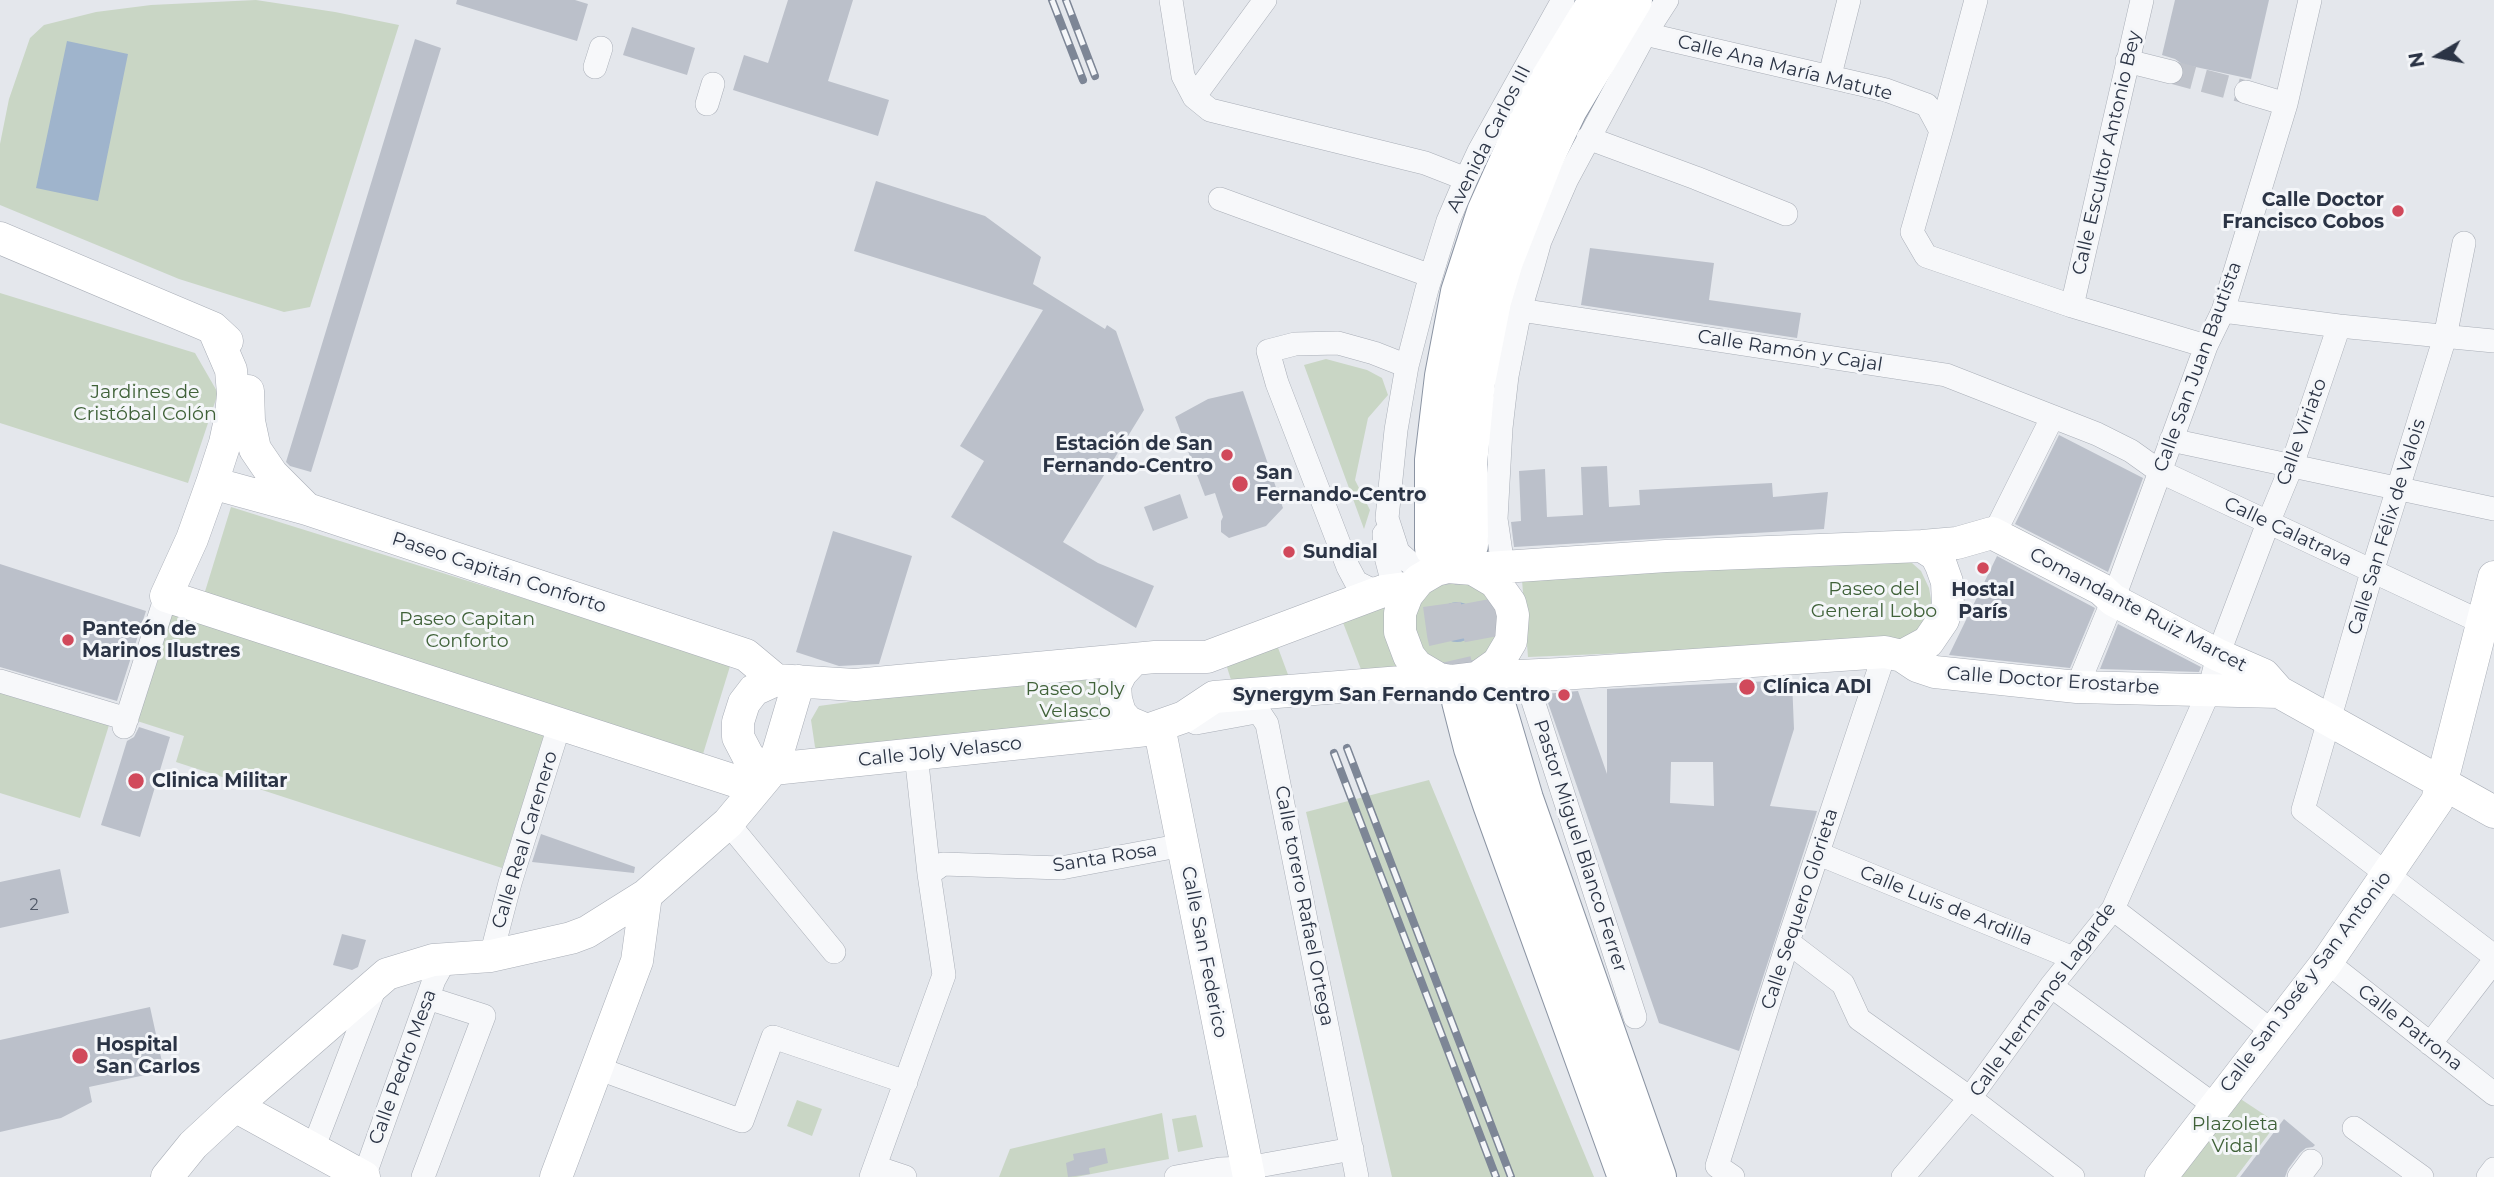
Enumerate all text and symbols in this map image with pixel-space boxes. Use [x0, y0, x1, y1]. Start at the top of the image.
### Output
north arrow [2403, 21, 2473, 91]
street label: Calle Escultor Antonio Bey [2068, 29, 2146, 277]
street label: Calle Ana María Matute [1675, 30, 1895, 106]
text: N [2404, 50, 2429, 69]
street label: Avenida Carlos III [1442, 62, 1536, 216]
place label: Calle Doctor Francisco Cobos [2222, 189, 2384, 233]
marker: Calle Doctor Francisco Cobos [2390, 203, 2406, 219]
street label: Calle San Juan Bautista [2149, 259, 2247, 475]
street label: Calle Ramón y Cajal [1696, 325, 1884, 377]
street label: Calle Viriato [2272, 375, 2332, 489]
park label: Jardines de Cristóbal Colón [73, 381, 217, 425]
street label: Calle San Félix de Valois [2343, 416, 2431, 638]
place label: Estación de San Fernando-Centro [1043, 433, 1213, 477]
marker: Estación de San Fernando-Centro [1219, 447, 1235, 463]
place label: San Fernando-Centro [1256, 462, 1426, 506]
marker: San Fernando-Centro [1230, 474, 1250, 494]
street label: Calle Calatrava [2220, 492, 2356, 572]
street label: Paseo Capitán Conforto [389, 528, 609, 618]
place label: Sundial [1303, 541, 1378, 563]
street label: Comandante Ruiz Marcet [2026, 543, 2250, 677]
marker: Sundial [1281, 544, 1297, 560]
marker: Hostal París [1975, 560, 1991, 576]
park label: Paseo del General Lobo [1811, 578, 1937, 622]
place label: Hostal París [1951, 579, 2015, 623]
park label: Paseo Capitan Conforto [399, 608, 535, 652]
place label: Panteón de Marinos Ilustres [82, 618, 240, 662]
marker: Panteón de Marinos Ilustres [60, 632, 76, 648]
street label: Calle Doctor Erostarbe [1946, 662, 2160, 700]
place label: Clínica ADI [1763, 676, 1872, 698]
marker: Clínica ADI [1737, 677, 1757, 697]
park label: Paseo Joly Velasco [1026, 678, 1124, 722]
place label: Synergym San Fernando Centro [1233, 684, 1550, 706]
marker: Synergym San Fernando Centro [1556, 687, 1572, 703]
street label: Pastor Miguel Blanco Ferrer [1528, 717, 1632, 975]
street label: Calle Joly Velasco [857, 732, 1023, 772]
street label: Calle Real Carenero [487, 748, 563, 932]
place label: Clinica Militar [152, 770, 288, 792]
marker: Clinica Militar [126, 771, 146, 791]
street label: Calle torero Rafael Ortega [1269, 784, 1339, 1028]
street label: Calle Sequero Glorieta [1757, 806, 1843, 1012]
street label: Santa Rosa [1051, 838, 1159, 878]
street label: Calle Luis de Ardilla [1856, 861, 2036, 951]
street label: Calle San Federico [1176, 864, 1232, 1040]
street label: Calle San José y San Antonio [2215, 867, 2397, 1097]
house number: 2 [29, 895, 39, 915]
street label: Calle Hermanos Lagarde [1965, 899, 2121, 1101]
street label: Calle Patrona [2353, 980, 2467, 1076]
street label: Calle Pedro Mesa [364, 986, 442, 1148]
place label: Hospital San Carlos [96, 1034, 200, 1078]
marker: Hospital San Carlos [70, 1046, 90, 1066]
park label: Plazoleta Vidal [2192, 1113, 2278, 1157]

